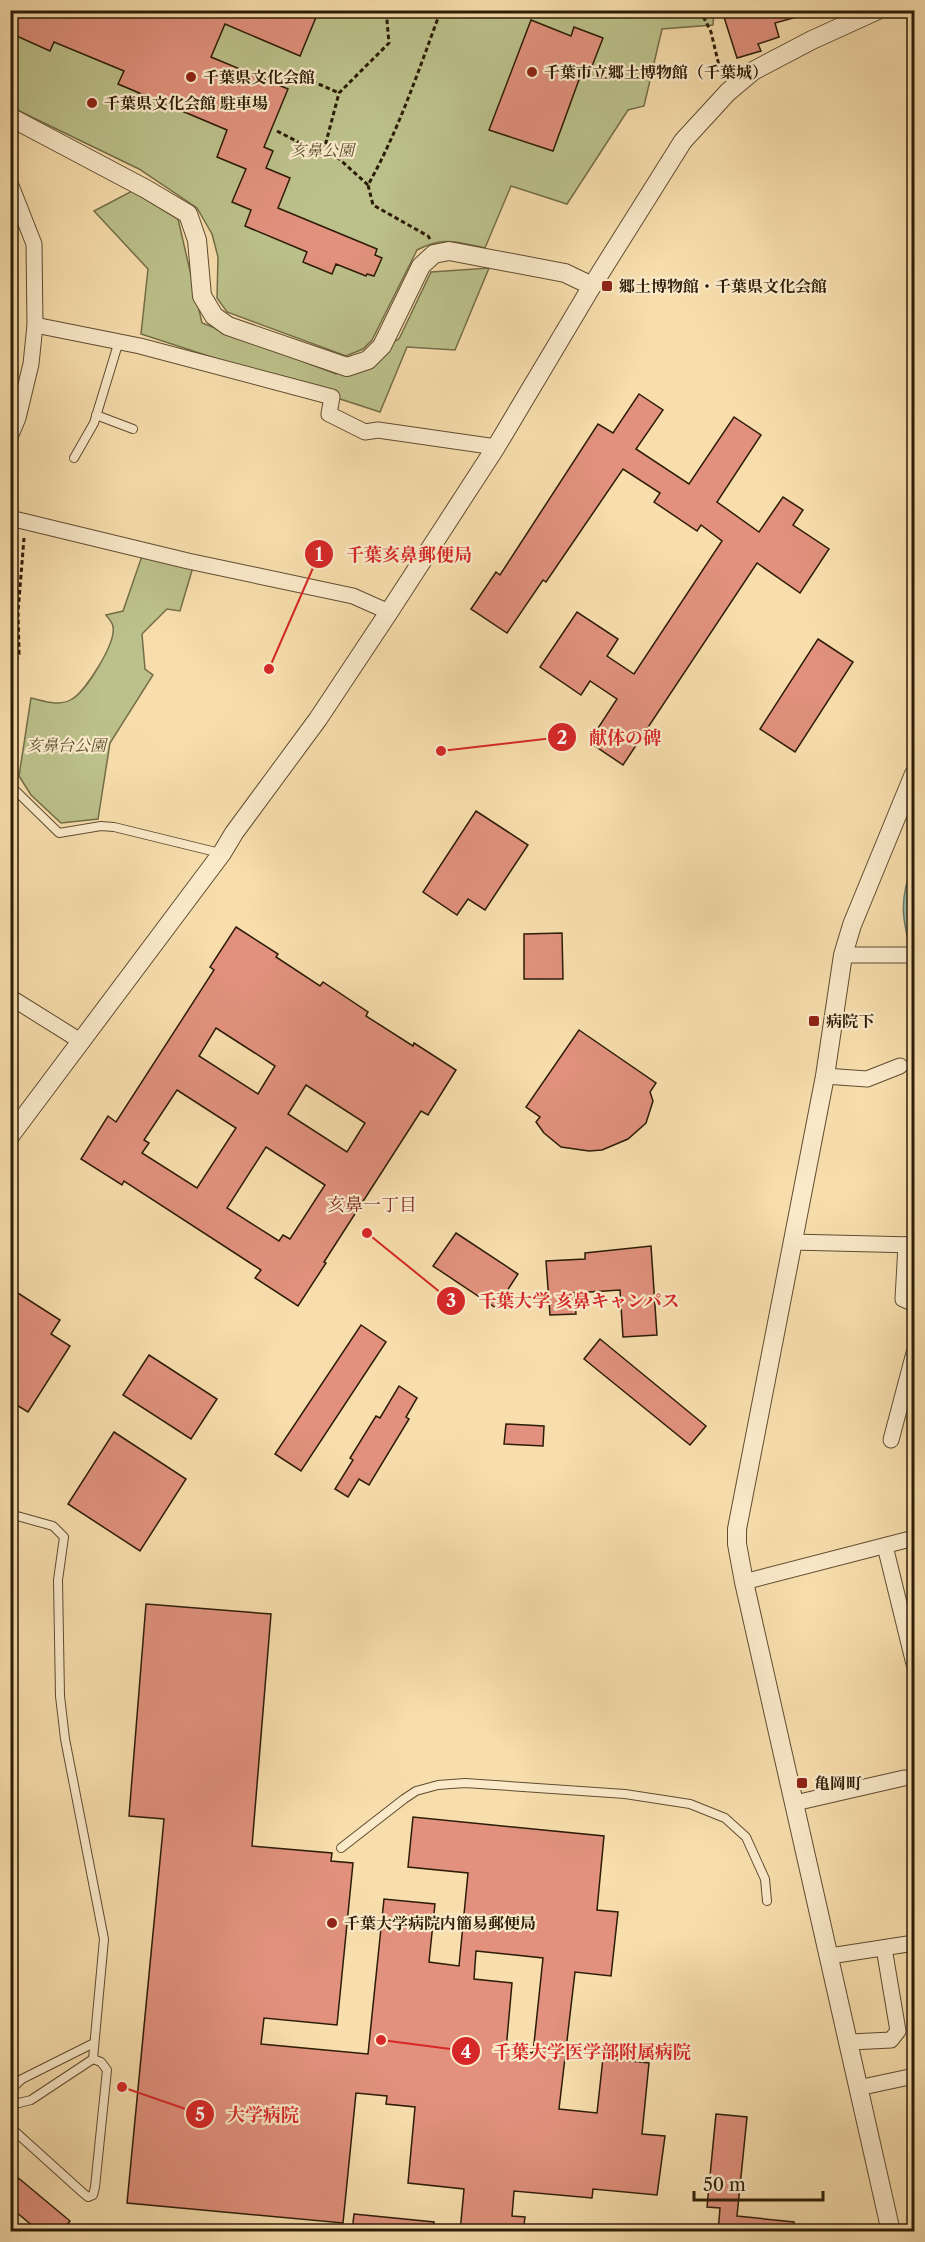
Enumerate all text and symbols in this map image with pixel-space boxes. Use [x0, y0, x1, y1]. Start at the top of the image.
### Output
place label: 千葉市立郷土博物館（千葉城） [544, 62, 768, 82]
marker: 千葉市立郷土博物館（千葉城） [525, 65, 539, 79]
place label: 千葉県文化会館 [203, 67, 315, 87]
marker: 千葉県文化会館 [184, 70, 198, 84]
place label: 千葉県文化会館 駐車場 [104, 93, 268, 113]
marker: 千葉県文化会館 駐車場 [85, 96, 99, 110]
park label: 亥鼻公園 [290, 140, 357, 160]
place label: 郷土博物館・千葉県文化会館 [619, 276, 827, 296]
marker: 郷土博物館・千葉県文化会館 [600, 279, 614, 293]
callout: 千葉亥鼻郵便局 [304, 536, 484, 572]
text: 1 [315, 544, 323, 566]
text: 千葉亥鼻郵便局 [346, 544, 472, 566]
callout: 献体の碑 [547, 719, 673, 755]
text: 2 [557, 727, 567, 749]
text: 献体の碑 [589, 727, 661, 749]
park label: 亥鼻台公園 [26, 735, 109, 755]
place label: 病院下 [826, 1011, 874, 1031]
marker: 病院下 [807, 1014, 821, 1028]
district label: 亥鼻一丁目 [327, 1194, 417, 1216]
callout: 千葉大学 亥鼻キャンパス [436, 1283, 692, 1319]
text: 3 [446, 1290, 456, 1312]
text: 千葉大学 亥鼻キャンパス [478, 1290, 680, 1312]
place label: 亀岡町 [814, 1773, 862, 1793]
marker: 亀岡町 [795, 1776, 809, 1790]
place label: 千葉大学病院内簡易郵便局 [344, 1913, 536, 1933]
marker: 千葉大学病院内簡易郵便局 [325, 1916, 339, 1930]
callout: 千葉大学医学部附属病院 [451, 2033, 703, 2069]
text: 4 [461, 2041, 471, 2063]
text: 千葉大学医学部附属病院 [493, 2041, 691, 2063]
callout: 大学病院 [185, 2096, 311, 2132]
text: 5 [195, 2104, 205, 2126]
text: 大学病院 [227, 2104, 299, 2126]
scale bar [694, 2164, 823, 2202]
text: 50 m [703, 2174, 746, 2196]

